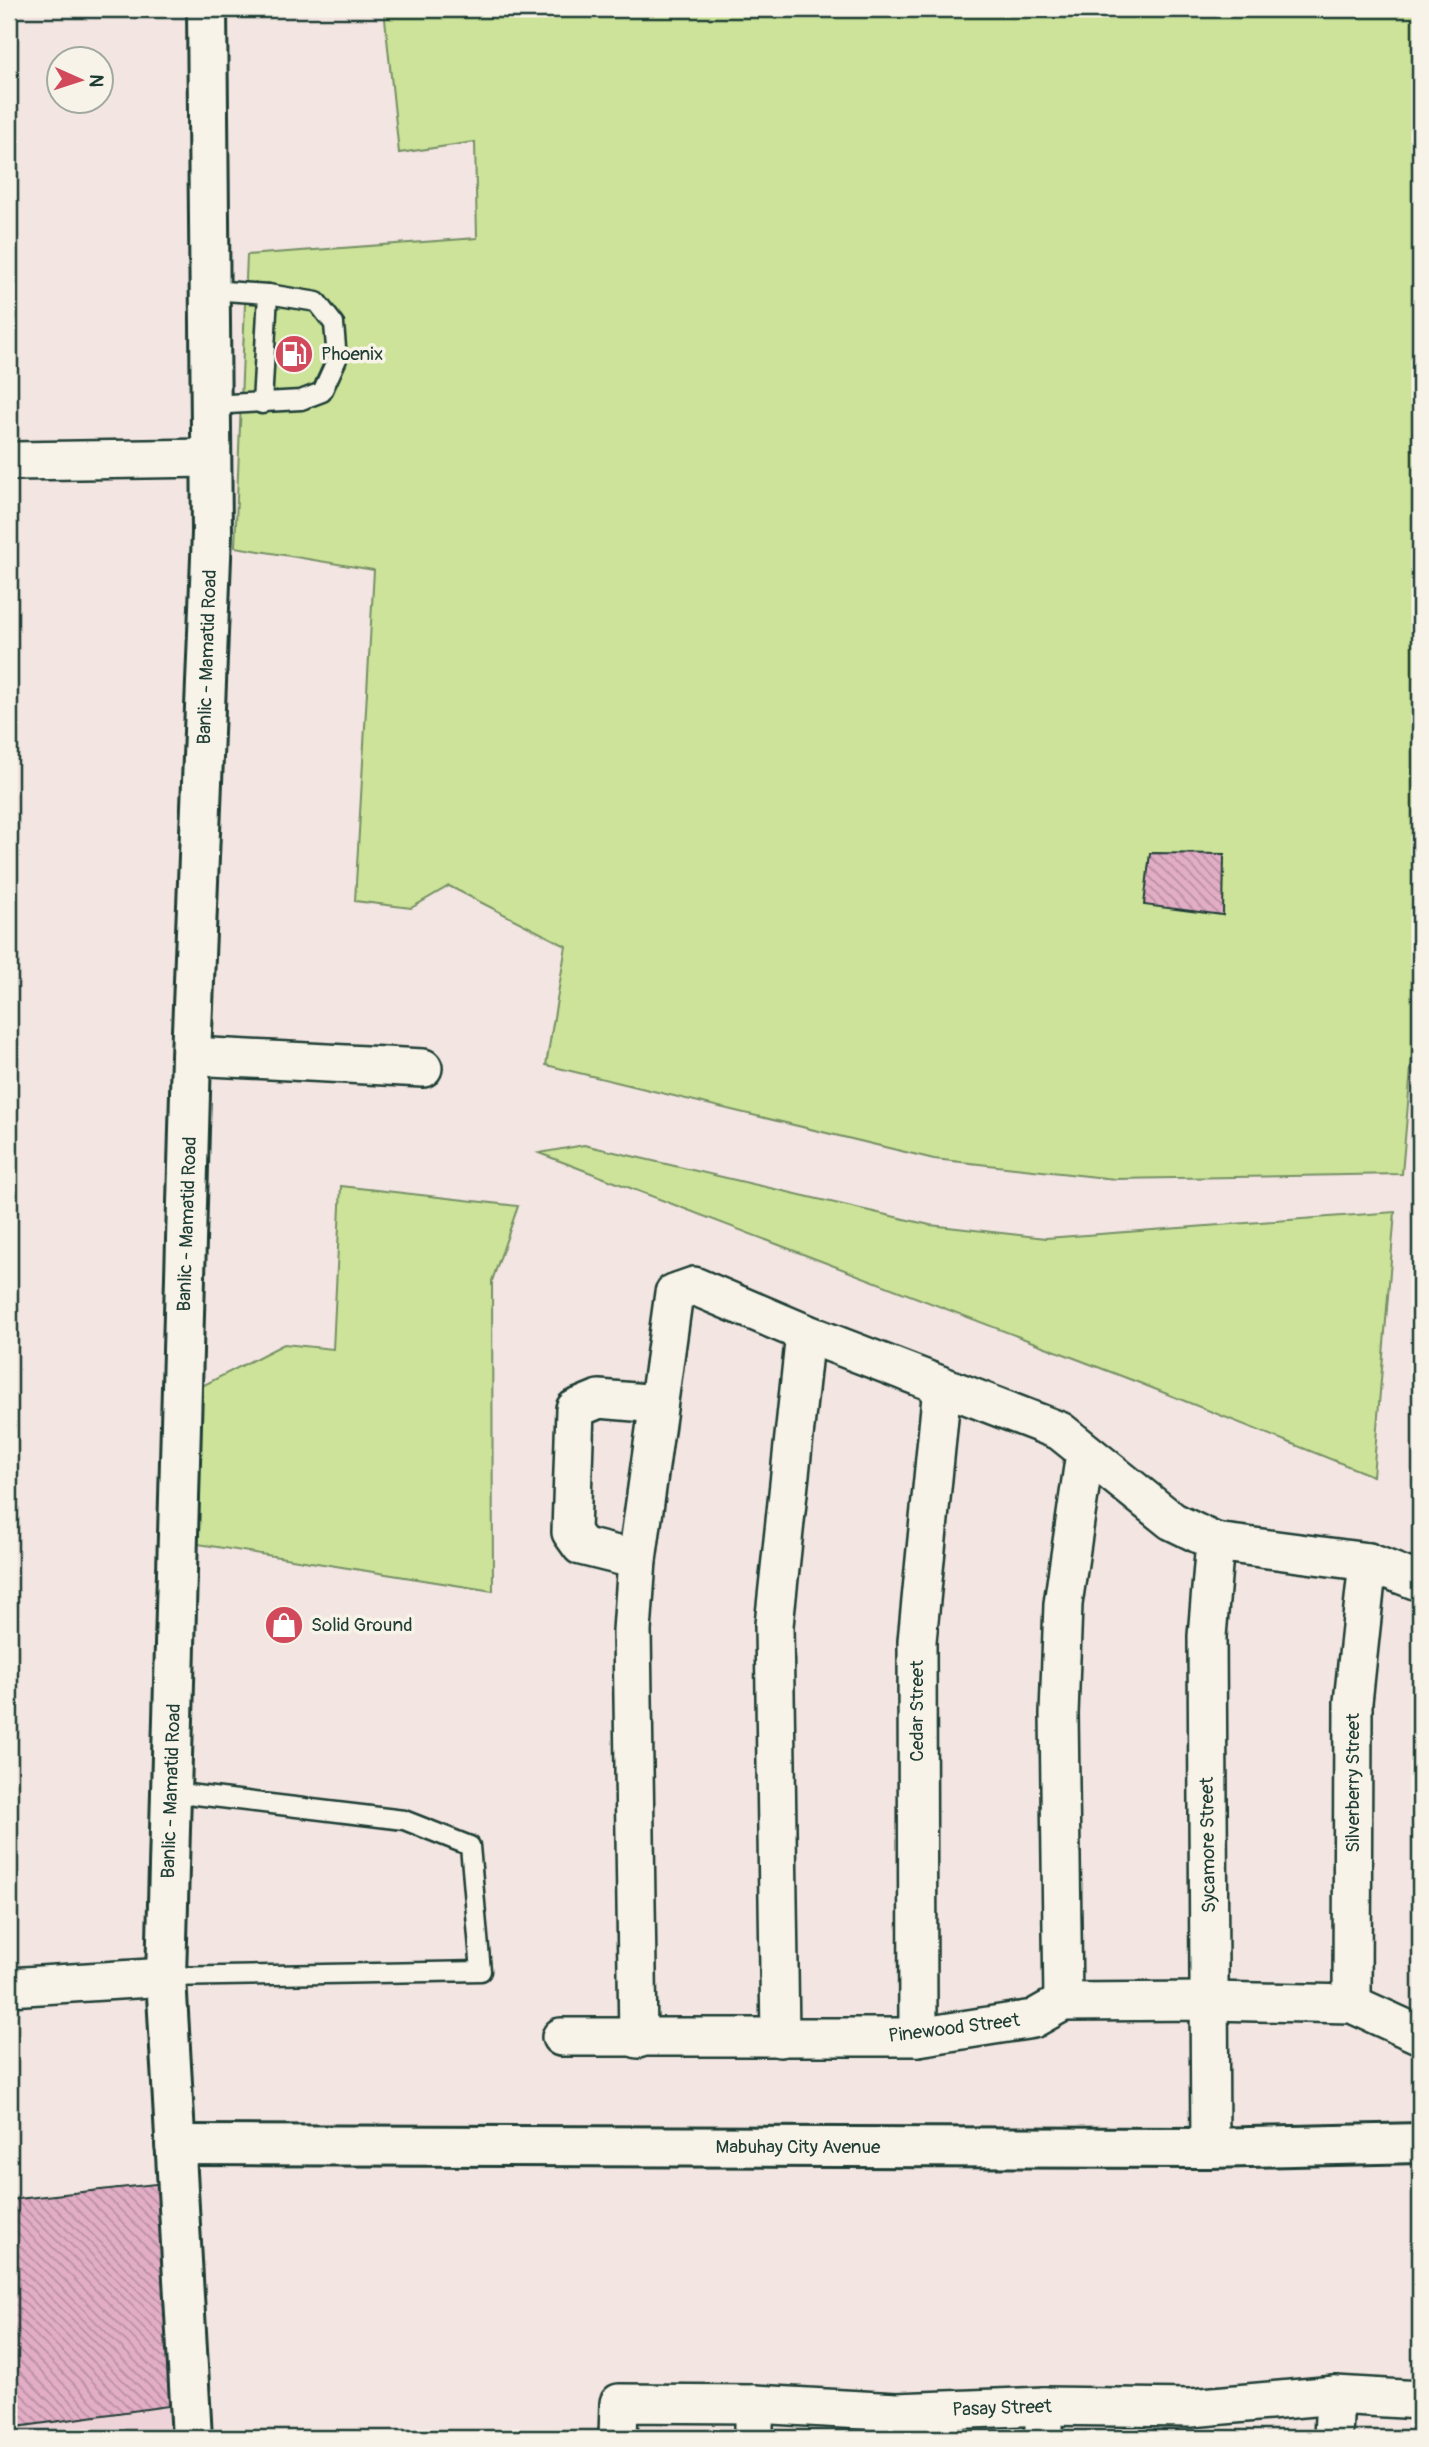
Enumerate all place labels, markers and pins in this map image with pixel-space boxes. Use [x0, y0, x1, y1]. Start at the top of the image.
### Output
fuel station icon: Phoenix [273, 333, 315, 375]
place label: Phoenix [321, 342, 383, 366]
shop icon: Solid Ground [263, 1604, 305, 1646]
place label: Solid Ground [311, 1613, 412, 1637]

